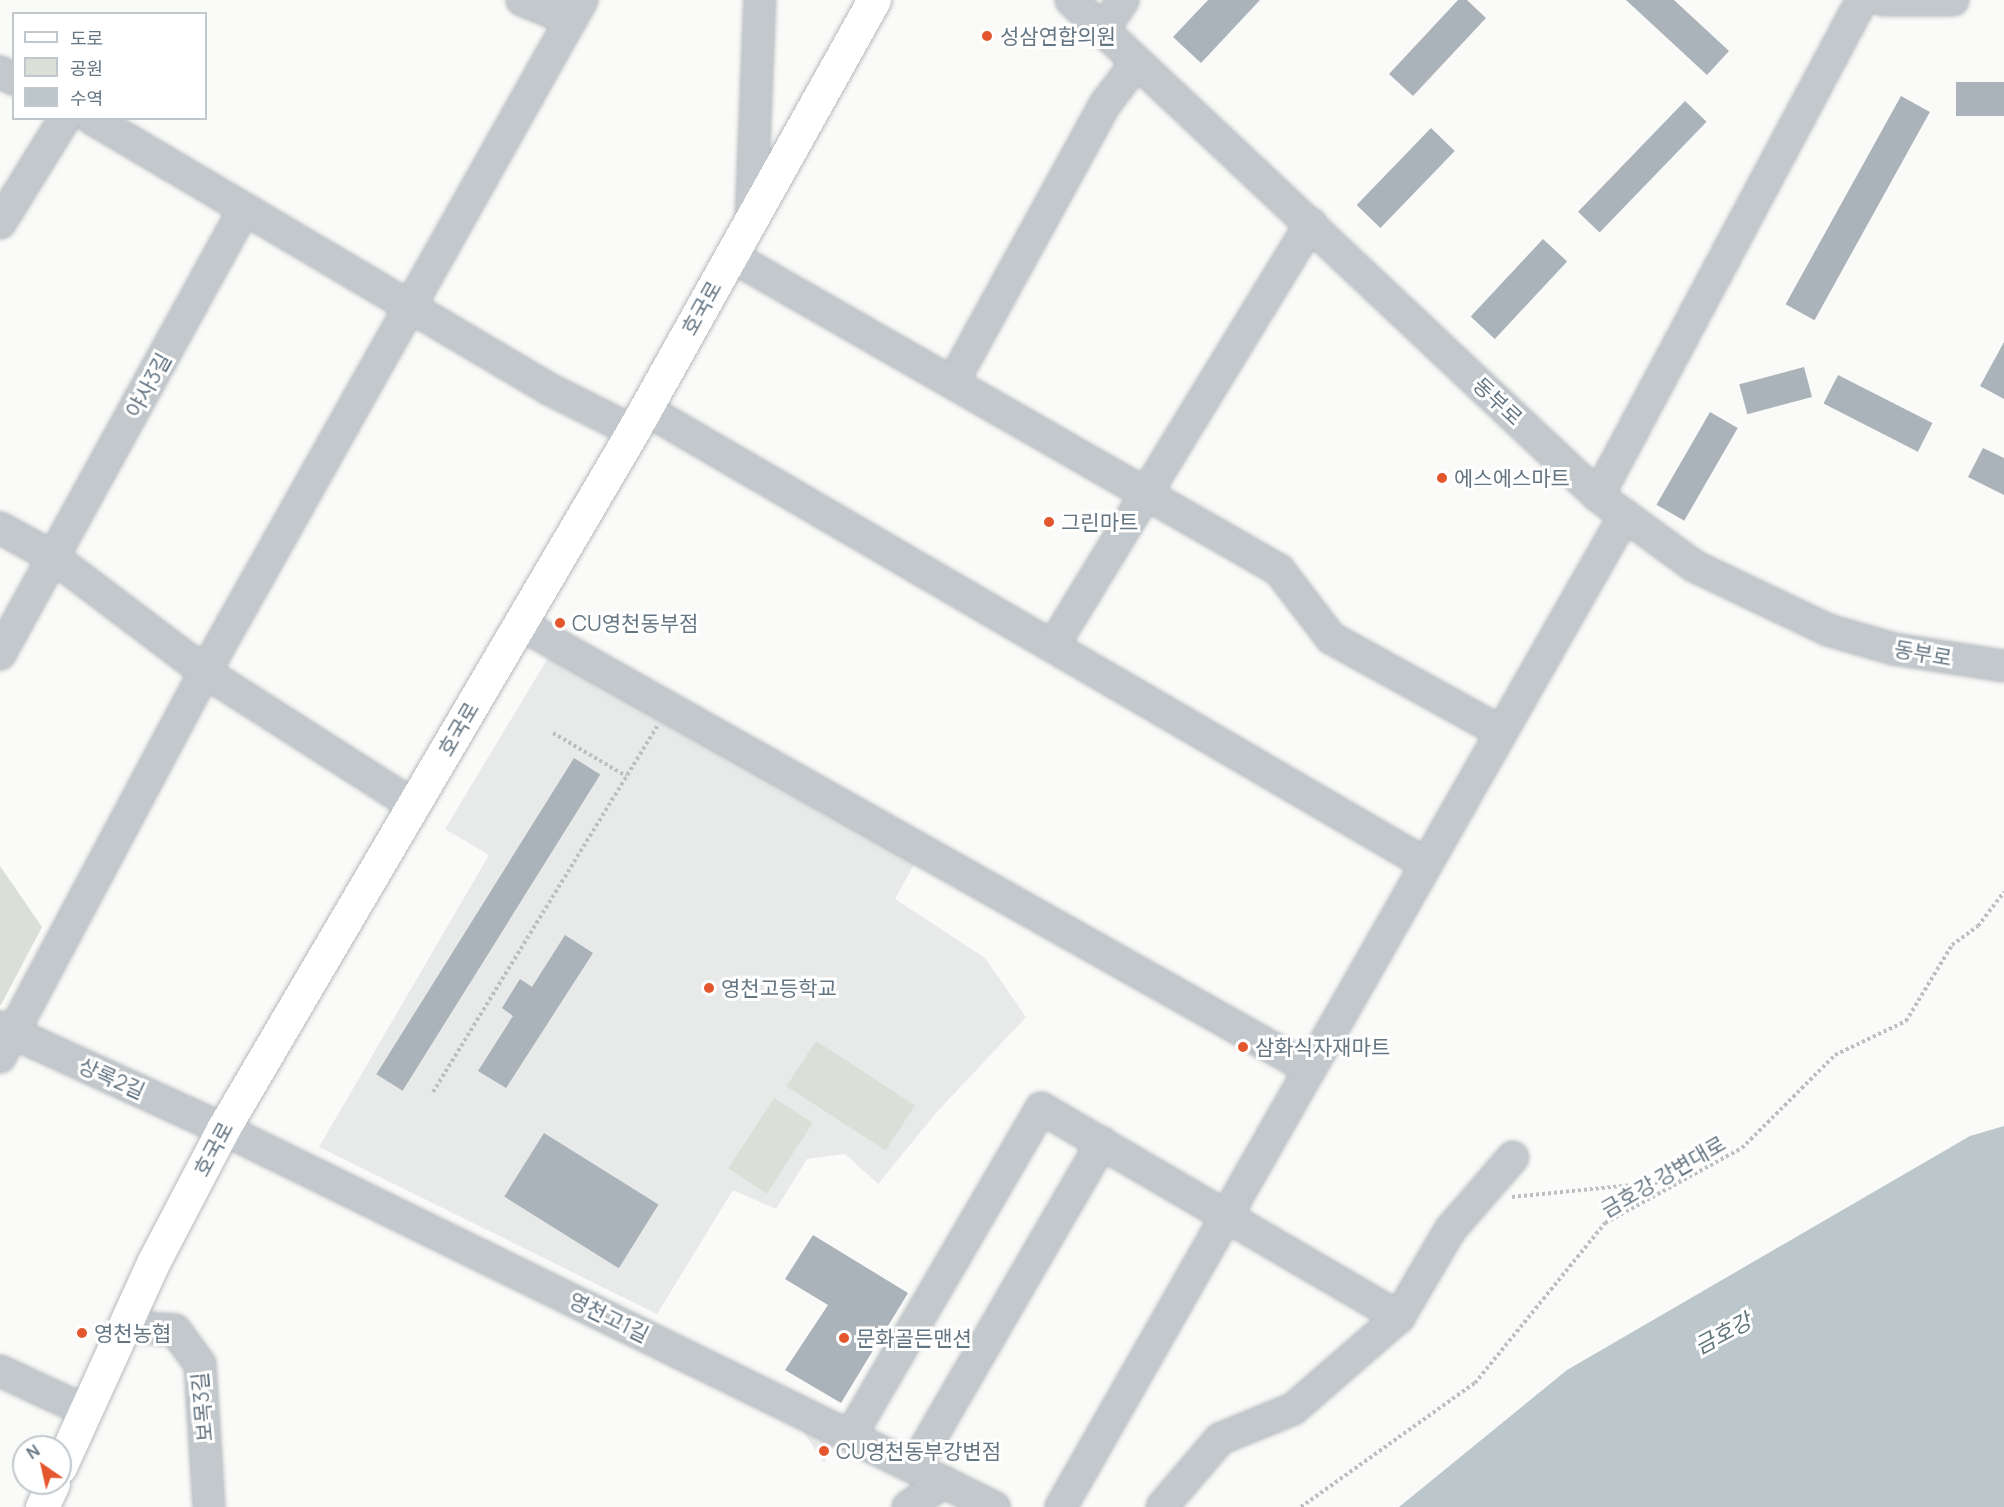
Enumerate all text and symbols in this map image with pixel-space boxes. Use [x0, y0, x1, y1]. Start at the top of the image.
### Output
legend [12, 12, 207, 120]
place label: 성삼연합의원 [1000, 23, 1116, 49]
text: 도로 [70, 26, 103, 50]
marker: 성삼연합의원 [978, 27, 996, 45]
text: 공원 [70, 56, 103, 80]
text: 수역 [70, 86, 103, 110]
street label: 호국로 [676, 277, 726, 339]
street label: 야사3길 [120, 348, 176, 422]
street label: 동부로 [1468, 372, 1528, 430]
place label: 에스에스마트 [1454, 465, 1570, 491]
marker: 에스에스마트 [1435, 471, 1449, 485]
place label: 그린마트 [1061, 509, 1138, 535]
marker: 그린마트 [1042, 515, 1056, 529]
place label: CU영천동부점 [572, 610, 698, 636]
marker: CU영천동부점 [553, 616, 567, 630]
street label: 동부로 [1892, 636, 1954, 670]
street label: 호국로 [433, 698, 483, 760]
place label: 영천고등학교 [721, 975, 837, 1001]
marker: 영천고등학교 [702, 981, 716, 995]
place label: 삼화식자재마트 [1255, 1034, 1390, 1060]
marker: 삼화식자재마트 [1236, 1040, 1250, 1054]
street label: 상록2길 [75, 1052, 149, 1104]
street label: 호국로 [188, 1117, 238, 1181]
street label: 금호강 강변대로 [1596, 1130, 1730, 1222]
street label: 영천고1길 [565, 1287, 653, 1347]
water label: 금호강 [1690, 1308, 1756, 1360]
place label: 영천농협 [94, 1320, 171, 1346]
place label: 문화골든맨션 [856, 1325, 972, 1351]
marker: 영천농협 [75, 1326, 89, 1340]
marker: 문화골든맨션 [837, 1331, 851, 1345]
street label: 보목3길 [186, 1371, 218, 1443]
north arrow [12, 1435, 72, 1495]
place label: CU영천동부강변점 [836, 1438, 1001, 1464]
text: N [22, 1439, 44, 1464]
marker: CU영천동부강변점 [817, 1444, 831, 1458]

